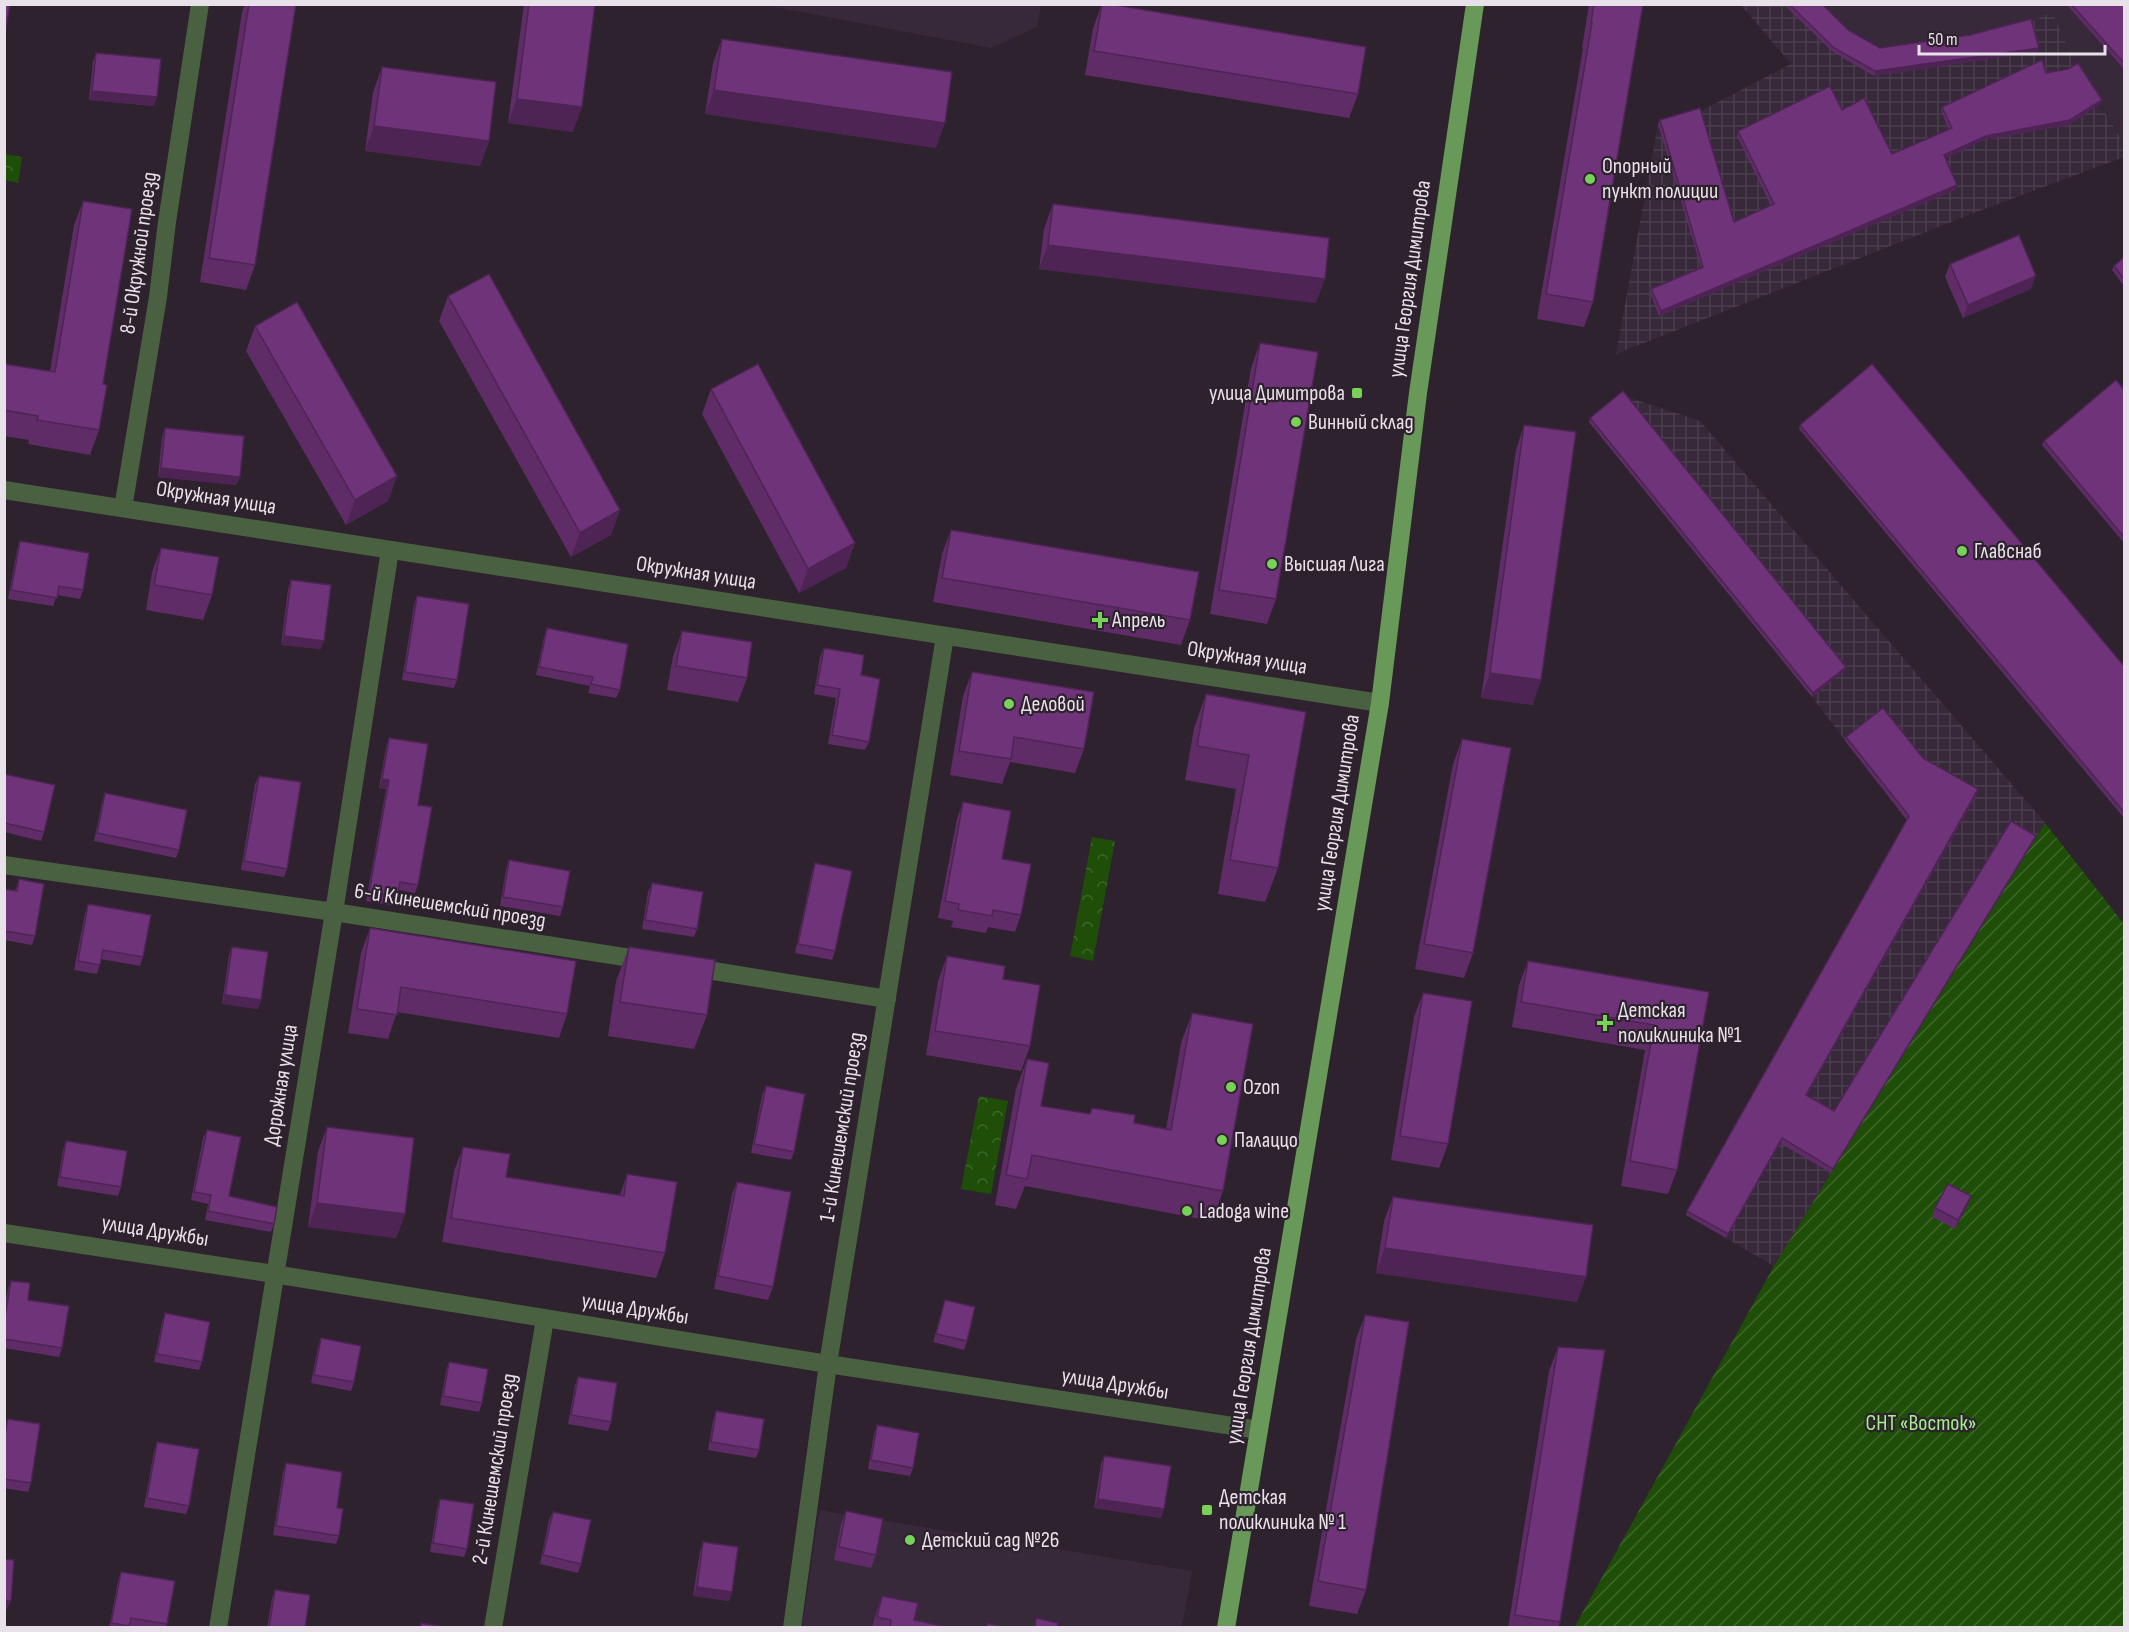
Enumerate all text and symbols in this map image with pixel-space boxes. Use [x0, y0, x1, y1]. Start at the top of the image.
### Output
scale bar [1919, 18, 2105, 56]
text: 50 m [1928, 29, 1958, 50]
place label: Опорный пункт полиции [1602, 153, 1718, 205]
street label: 8-й Окружной проезд [114, 170, 164, 336]
marker: Опорный пункт полиции [1583, 172, 1597, 186]
street label: улица Георгия Димитрова [1383, 179, 1437, 379]
place label: улица Димитрова [1209, 380, 1345, 407]
marker: улица Димитрова [1350, 386, 1364, 400]
place label: Винный склад [1308, 409, 1414, 436]
marker: Винный склад [1289, 415, 1303, 429]
street label: Окружная улица [154, 475, 278, 521]
place label: Главснаб [1974, 538, 2042, 565]
marker: Главснаб [1955, 544, 1969, 558]
street label: Окружная улица [634, 550, 758, 596]
place label: Высшая Лига [1284, 551, 1385, 578]
marker: Высшая Лига [1265, 557, 1279, 571]
place label: Апрель [1111, 607, 1166, 634]
marker: Апрель [1093, 613, 1107, 627]
street label: Окружная улица [1185, 635, 1309, 681]
place label: Деловой [1021, 691, 1085, 718]
marker: Деловой [1002, 697, 1016, 711]
street label: улица Георгия Димитрова [1308, 713, 1366, 913]
street label: 6-й Кинешемский проезд [352, 878, 548, 934]
place label: Детская поликлиника №1 [1618, 997, 1742, 1049]
marker: Детская поликлиника №1 [1596, 1014, 1614, 1032]
street label: Дорожная улица [258, 1022, 304, 1148]
street label: 1-й Кинешемский проезд [814, 1030, 870, 1224]
place label: Ozon [1243, 1074, 1280, 1101]
marker: Ozon [1224, 1080, 1238, 1094]
place label: Палаццо [1234, 1127, 1298, 1154]
marker: Палаццо [1215, 1133, 1229, 1147]
place label: Ladoga wine [1199, 1198, 1289, 1225]
marker: Ladoga wine [1180, 1204, 1194, 1218]
street label: улица Дружбы [100, 1209, 210, 1253]
street label: улица Георгия Димитрова [1220, 1246, 1278, 1446]
street label: улица Дружбы [580, 1287, 690, 1331]
street label: улица Дружбы [1060, 1362, 1170, 1406]
street label: 2-й Кинешемский проезд [467, 1372, 523, 1566]
park label: СНТ «Восток» [1866, 1410, 1976, 1437]
place label: Детская поликлиника № 1 [1219, 1484, 1346, 1536]
marker: Детская поликлиника № 1 [1200, 1503, 1214, 1517]
place label: Детский сад №26 [922, 1527, 1059, 1554]
marker: Детский сад №26 [903, 1533, 917, 1547]

